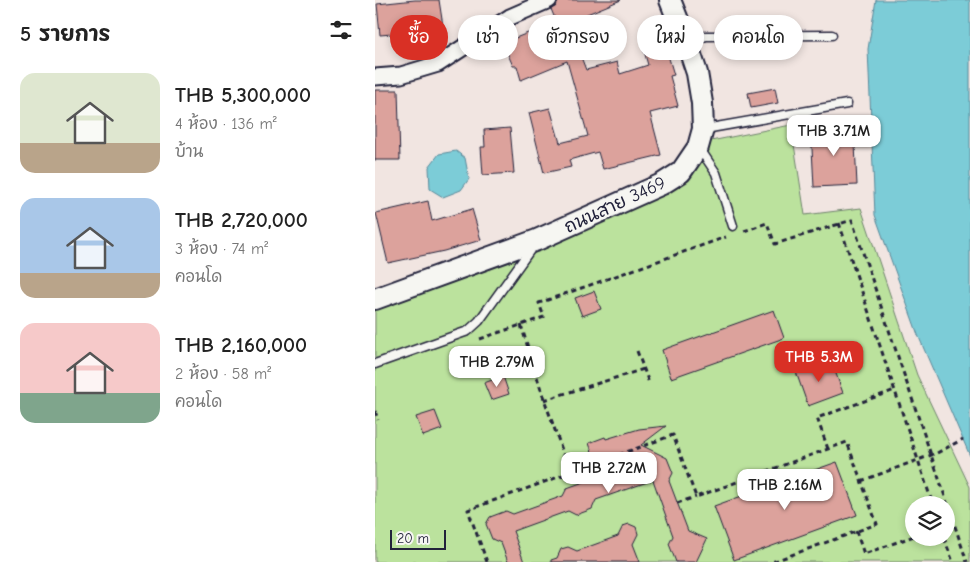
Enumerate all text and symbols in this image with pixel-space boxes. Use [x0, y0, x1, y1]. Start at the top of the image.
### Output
chip: ซื้อ [390, 15, 448, 60]
chip: เช่า [458, 15, 518, 60]
chip: ตัวกรอง [528, 15, 627, 60]
chip: ใหม่ [637, 15, 704, 60]
chip: คอนโด [714, 15, 803, 60]
icon: filters [327, 16, 355, 44]
text: 5 รายการ [20, 22, 110, 46]
text: THB 5,300,000 [175, 83, 311, 107]
icon: home [60, 93, 120, 153]
pin: THB 3.71M [777, 114, 891, 157]
text: 4 ห้อง · 136 m² [175, 115, 277, 133]
text: THB 3.71M [798, 122, 870, 140]
text: บ้าน [175, 143, 203, 161]
street label: ถนนสาย 3469 [561, 172, 669, 238]
text: THB 2,720,000 [175, 208, 308, 232]
icon: home [60, 218, 120, 278]
text: 3 ห้อง · 74 m² [175, 240, 268, 258]
text: คอนโด [175, 268, 222, 286]
text: THB 2,160,000 [175, 333, 307, 357]
pin: THB 5.3M [767, 340, 871, 383]
icon: home [60, 343, 120, 403]
pin: THB 2.79M [440, 346, 554, 388]
text: THB 5.3M [785, 348, 853, 366]
text: THB 2.79M [460, 353, 534, 371]
text: 2 ห้อง · 58 m² [175, 365, 271, 383]
text: คอนโด [175, 393, 222, 411]
pin: THB 2.72M [552, 452, 666, 494]
text: THB 2.72M [572, 459, 646, 477]
pin: THB 2.16M [728, 468, 842, 511]
text: THB 2.16M [748, 476, 822, 494]
map controls [905, 496, 955, 546]
button: layers [905, 496, 955, 546]
scale bar [390, 527, 446, 550]
text: 20 m [397, 530, 429, 547]

